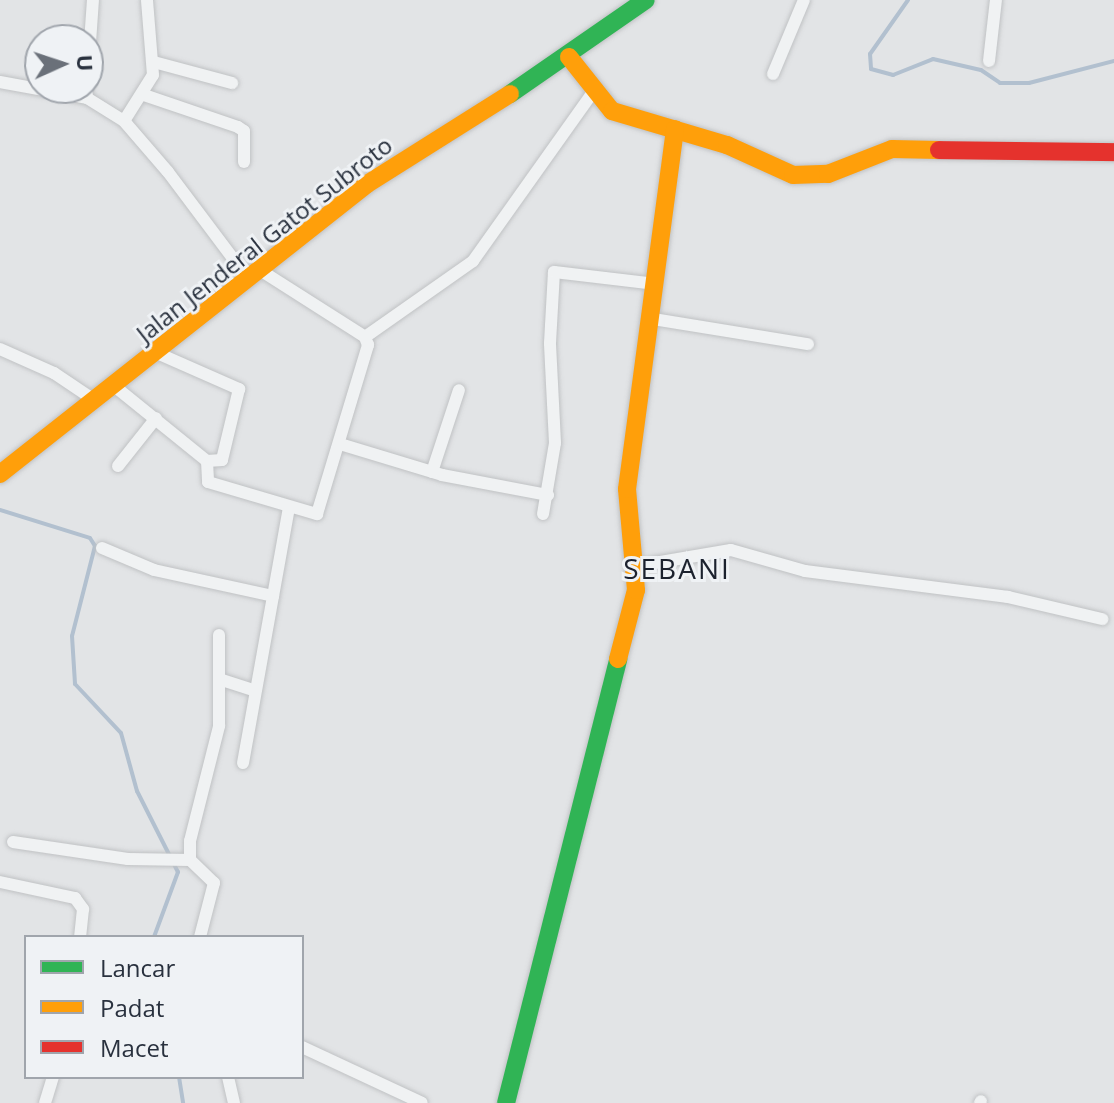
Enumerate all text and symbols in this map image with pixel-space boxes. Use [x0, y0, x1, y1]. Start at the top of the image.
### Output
north arrow [24, 24, 104, 104]
text: U [71, 54, 101, 72]
street label: Jalan Jenderal Gatot Subroto [130, 130, 398, 348]
district label: SEBANI [623, 551, 731, 585]
legend [24, 935, 304, 1079]
text: Lancar [100, 951, 175, 984]
text: Padat [100, 991, 164, 1024]
text: Macet [100, 1031, 168, 1064]

